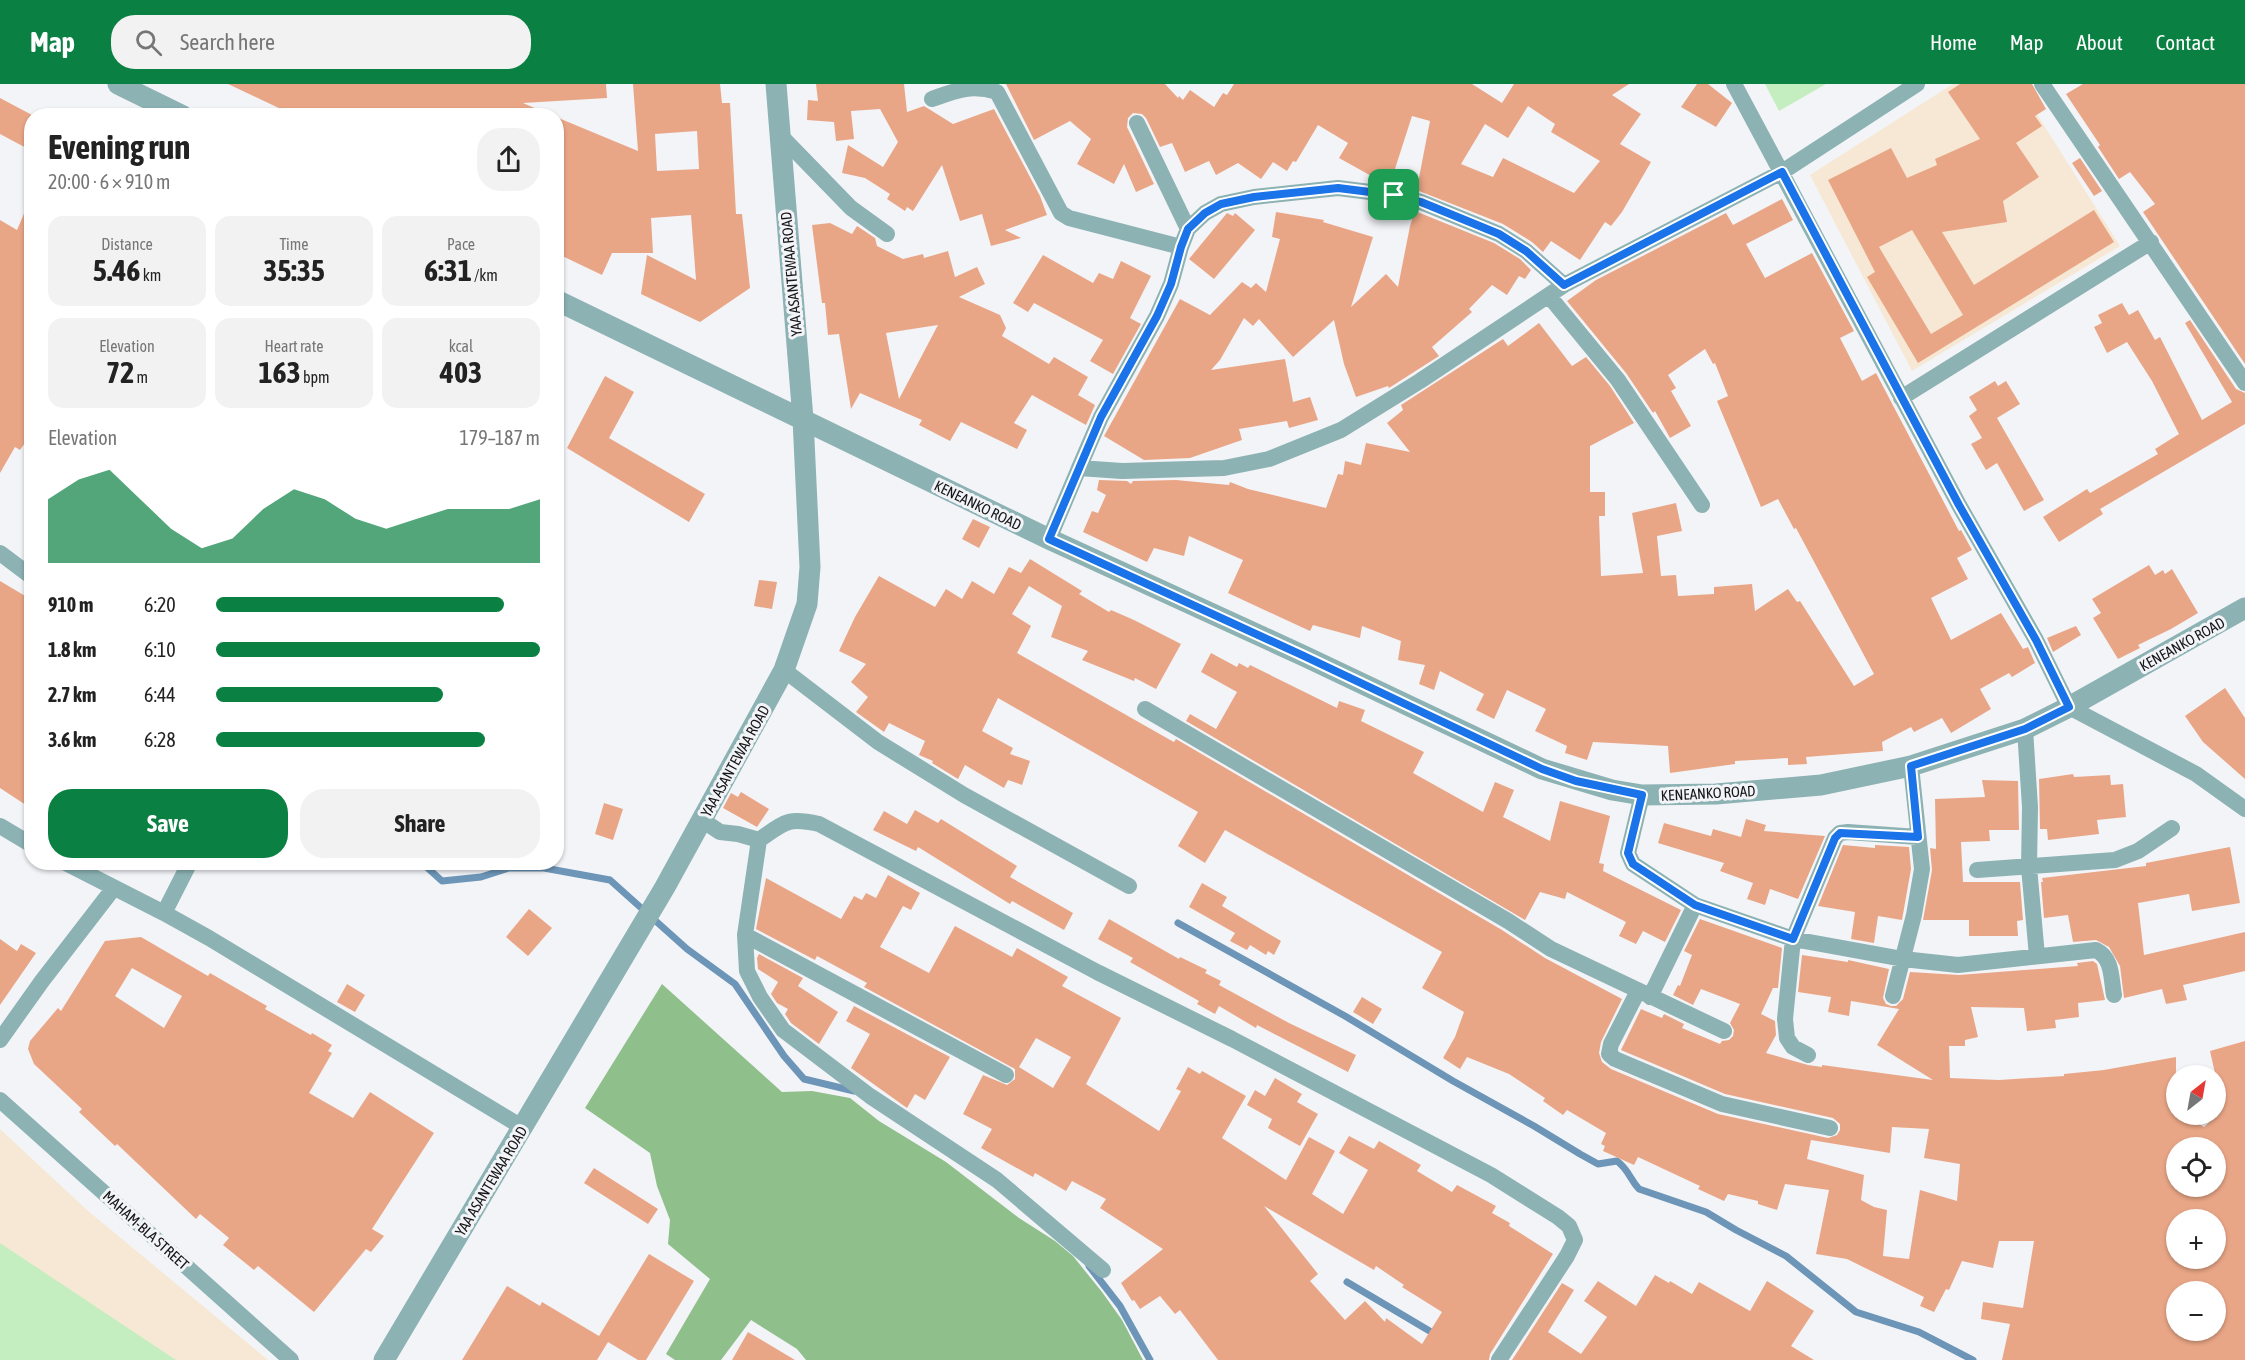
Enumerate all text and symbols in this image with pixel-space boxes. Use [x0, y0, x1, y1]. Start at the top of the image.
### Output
search box [111, 15, 531, 69]
text: Map [30, 26, 75, 58]
icon: search [132, 26, 165, 59]
text: Search here [180, 29, 275, 55]
text: Home [1930, 30, 1977, 54]
text: Map [2010, 30, 2044, 54]
text: About [2077, 30, 2123, 54]
text: Contact [2156, 30, 2215, 54]
text: Evening run [48, 128, 190, 166]
button: share [477, 128, 540, 191]
pin [1368, 169, 1419, 220]
text: 20:00 · 6 × 910 m [48, 170, 170, 193]
icon: arrive [1377, 178, 1410, 211]
street label: YAA ASANTEWAA ROAD [777, 211, 805, 337]
text: Distance [101, 235, 153, 253]
text: Time [279, 235, 309, 253]
text: Pace [447, 235, 475, 253]
text: 5.46 [93, 253, 140, 287]
text: 35:35 [263, 253, 325, 287]
text: 6:31 [424, 253, 472, 287]
text: km [140, 266, 161, 284]
text: /km [472, 266, 498, 284]
text: Elevation [99, 337, 155, 355]
text: Heart rate [265, 337, 323, 355]
text: kcal [449, 337, 473, 355]
text: 72 [106, 355, 134, 389]
text: 163 [258, 355, 301, 389]
text: 403 [440, 355, 482, 389]
text: m [134, 368, 148, 386]
text: bpm [301, 368, 330, 386]
text: Elevation [48, 426, 117, 449]
text: 179–187 m [459, 426, 540, 449]
street label: KENEANKO ROAD [932, 477, 1024, 533]
text: 910 m [48, 593, 93, 616]
text: 6:20 [144, 593, 176, 616]
street label: KENEANKO ROAD [2136, 614, 2228, 674]
text: 1.8 km [48, 638, 96, 661]
text: 6:10 [144, 638, 176, 661]
text: 2.7 km [48, 683, 96, 706]
text: 6:44 [144, 683, 176, 706]
street label: YAA ASANTEWAA ROAD [697, 702, 773, 820]
text: 3.6 km [48, 728, 96, 751]
text: 6:28 [144, 728, 176, 751]
street label: KENEANKO ROAD [1660, 782, 1756, 804]
button: Save [48, 789, 288, 858]
button: Share [300, 789, 540, 858]
north arrow [2166, 1065, 2226, 1125]
map controls [2166, 1065, 2226, 1341]
street label: YAA ASANTEWAA ROAD [452, 1123, 530, 1239]
button: locate [2166, 1137, 2226, 1197]
street label: MAHAM-BLA STREET [100, 1187, 193, 1273]
button: + [2166, 1209, 2226, 1269]
button: − [2166, 1281, 2226, 1341]

